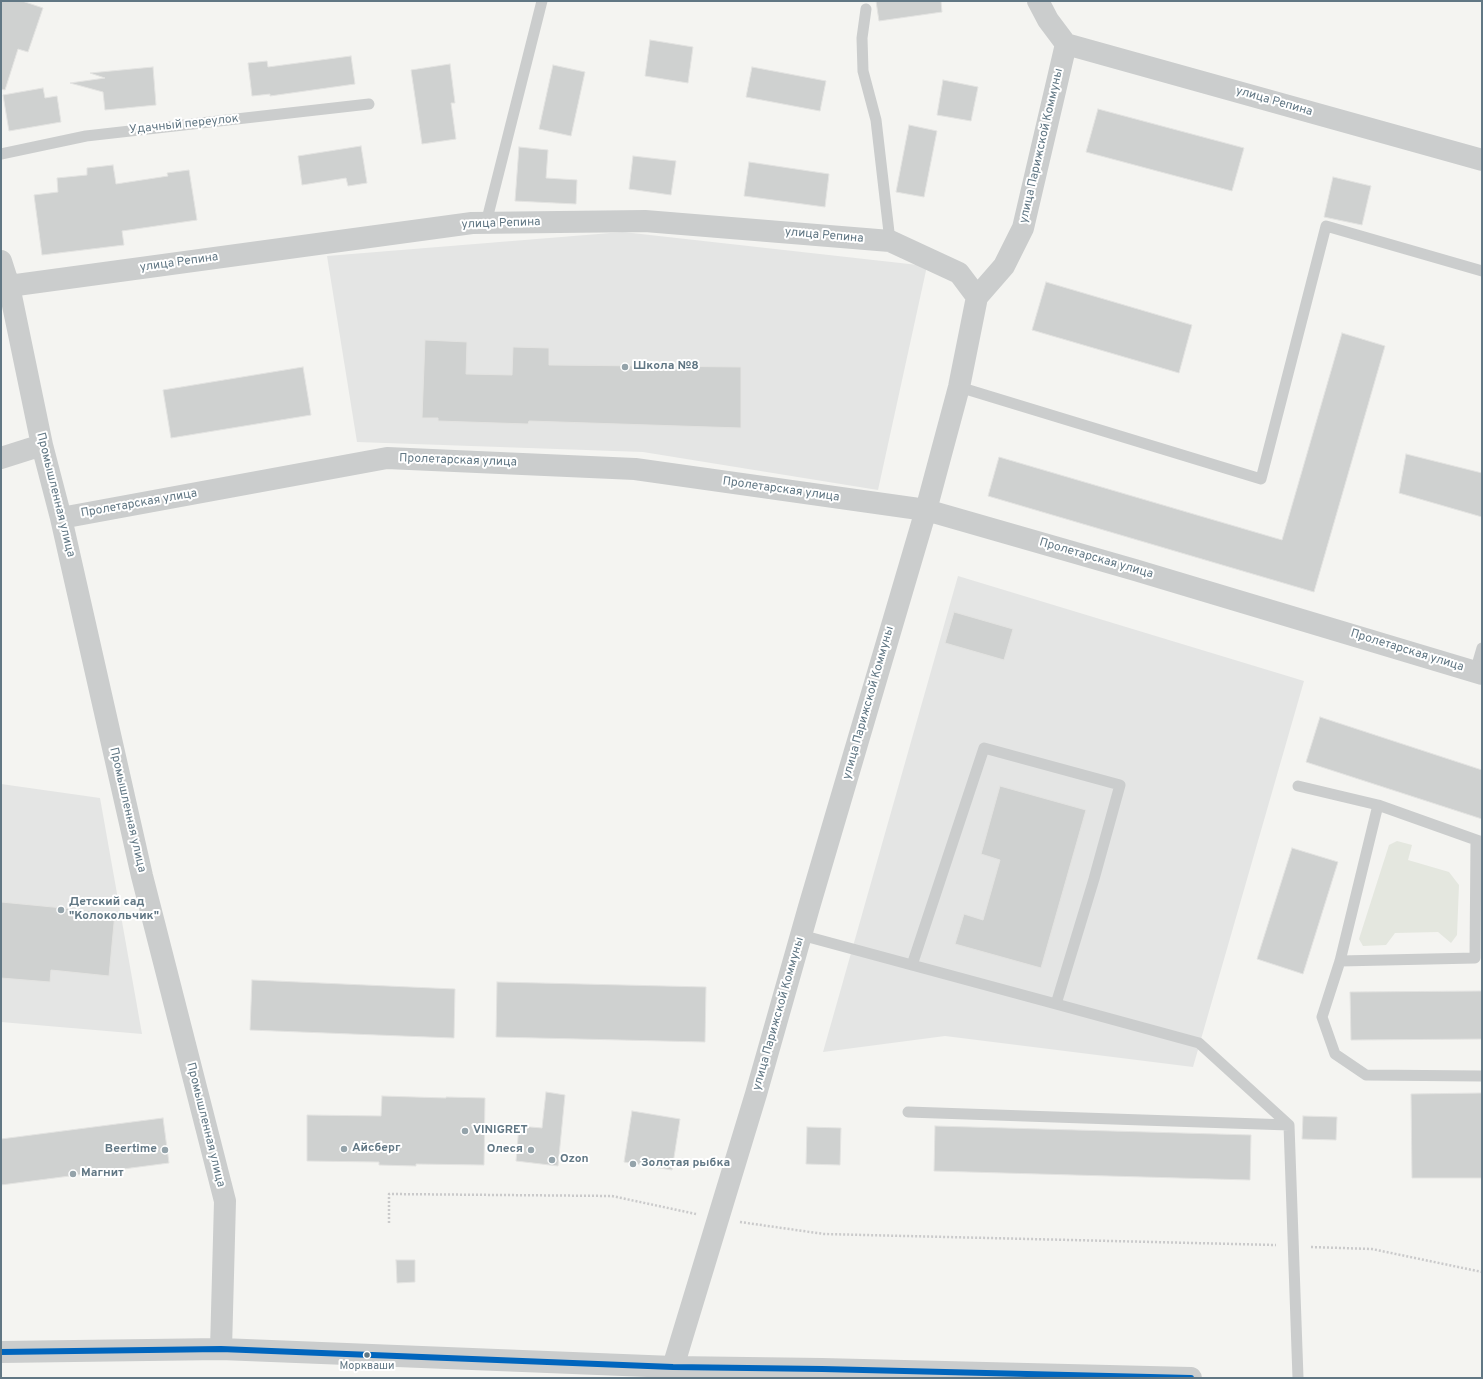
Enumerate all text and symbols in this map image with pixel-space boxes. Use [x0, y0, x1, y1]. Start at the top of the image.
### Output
street label: улица Парижской Коммуны [1017, 67, 1067, 225]
street label: улица Репина [1234, 84, 1314, 120]
street label: Удачный переулок [129, 112, 239, 138]
street label: улица Репина [461, 215, 541, 233]
street label: улица Репина [784, 225, 864, 247]
street label: улица Репина [139, 250, 219, 276]
place label: Школа №8 [633, 360, 699, 374]
marker: Школа №8 [620, 362, 630, 372]
street label: Промышленная улица [33, 431, 77, 559]
street label: Пролетарская улица [399, 452, 517, 470]
street label: Пролетарская улица [722, 475, 840, 505]
street label: Пролетарская улица [80, 487, 198, 521]
street label: Пролетарская улица [1037, 536, 1155, 582]
street label: улица Парижской Коммуны [840, 625, 898, 781]
street label: Пролетарская улица [1349, 627, 1465, 675]
street label: Промышленная улица [106, 746, 148, 874]
place label: Детский сад "Колокольчик" [69, 896, 159, 924]
marker: Детский сад "Колокольчик" [56, 905, 66, 915]
street label: улица Парижской Коммуны [750, 936, 808, 1092]
street label: Промышленная улица [183, 1061, 227, 1189]
place label: VINIGRET [473, 1124, 528, 1138]
marker: VINIGRET [460, 1126, 470, 1136]
place label: Айсберг [352, 1142, 401, 1156]
place label: Beertime [105, 1143, 157, 1157]
place label: Олеся [487, 1143, 523, 1157]
marker: Айсберг [339, 1144, 349, 1154]
marker: Beertime [160, 1145, 170, 1155]
marker: Олеся [526, 1145, 536, 1155]
place label: Ozon [560, 1153, 589, 1167]
marker: Ozon [547, 1155, 557, 1165]
place label: Золотая рыбка [641, 1157, 730, 1171]
marker: Золотая рыбка [628, 1159, 638, 1169]
place label: Магнит [81, 1167, 124, 1181]
marker: Магнит [68, 1169, 78, 1179]
marker: Моркваши [362, 1350, 372, 1360]
place label: Моркваши [339, 1360, 395, 1374]

